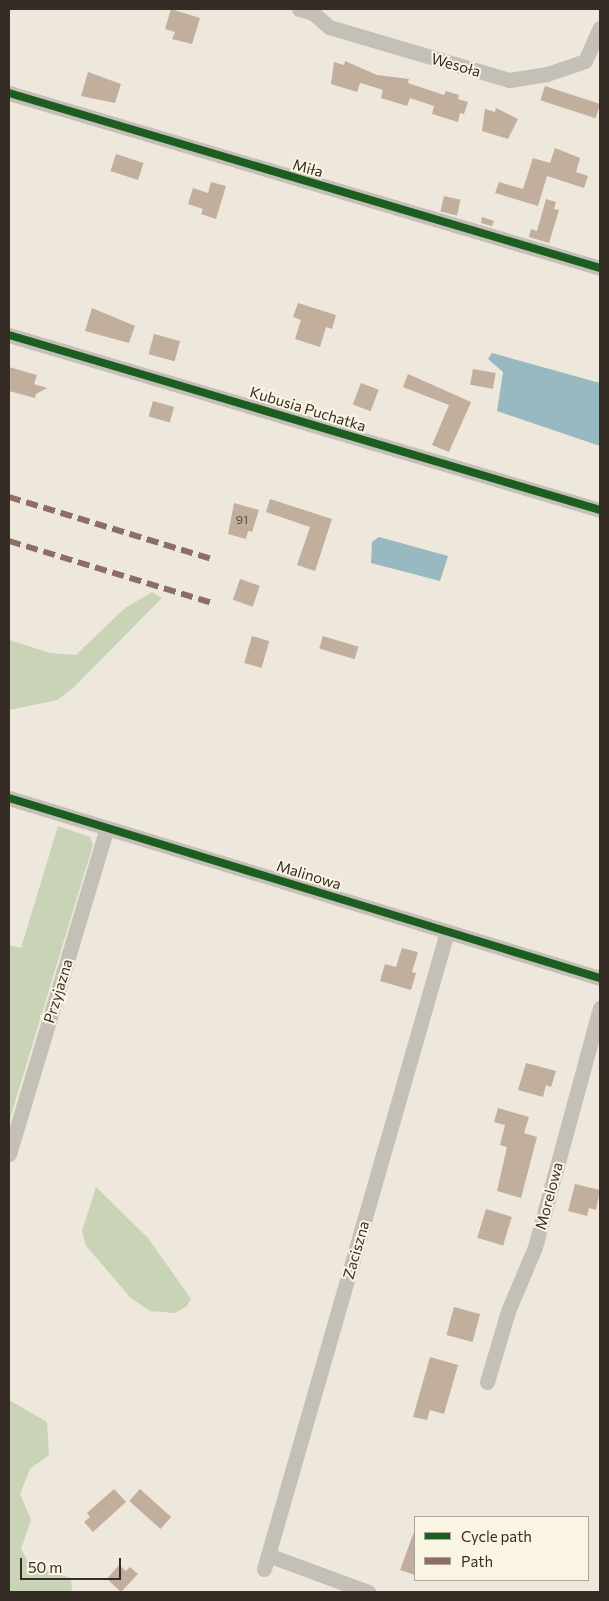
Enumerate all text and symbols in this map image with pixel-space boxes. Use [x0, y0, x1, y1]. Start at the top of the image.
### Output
street label: Wesoła [429, 49, 483, 81]
street label: Miła [291, 155, 325, 181]
street label: Kubusia Puchatka [248, 383, 368, 435]
house number: 91 [236, 513, 248, 527]
street label: Malinowa [274, 857, 344, 893]
street label: Przyjazna [40, 957, 76, 1025]
street label: Morelowa [531, 1160, 567, 1232]
street label: Zaciszna [339, 1219, 373, 1281]
legend [414, 1516, 589, 1581]
text: Cycle path [461, 1527, 532, 1545]
scale bar [22, 1548, 124, 1580]
text: Path [461, 1552, 493, 1570]
text: 50 m [28, 1558, 62, 1576]

